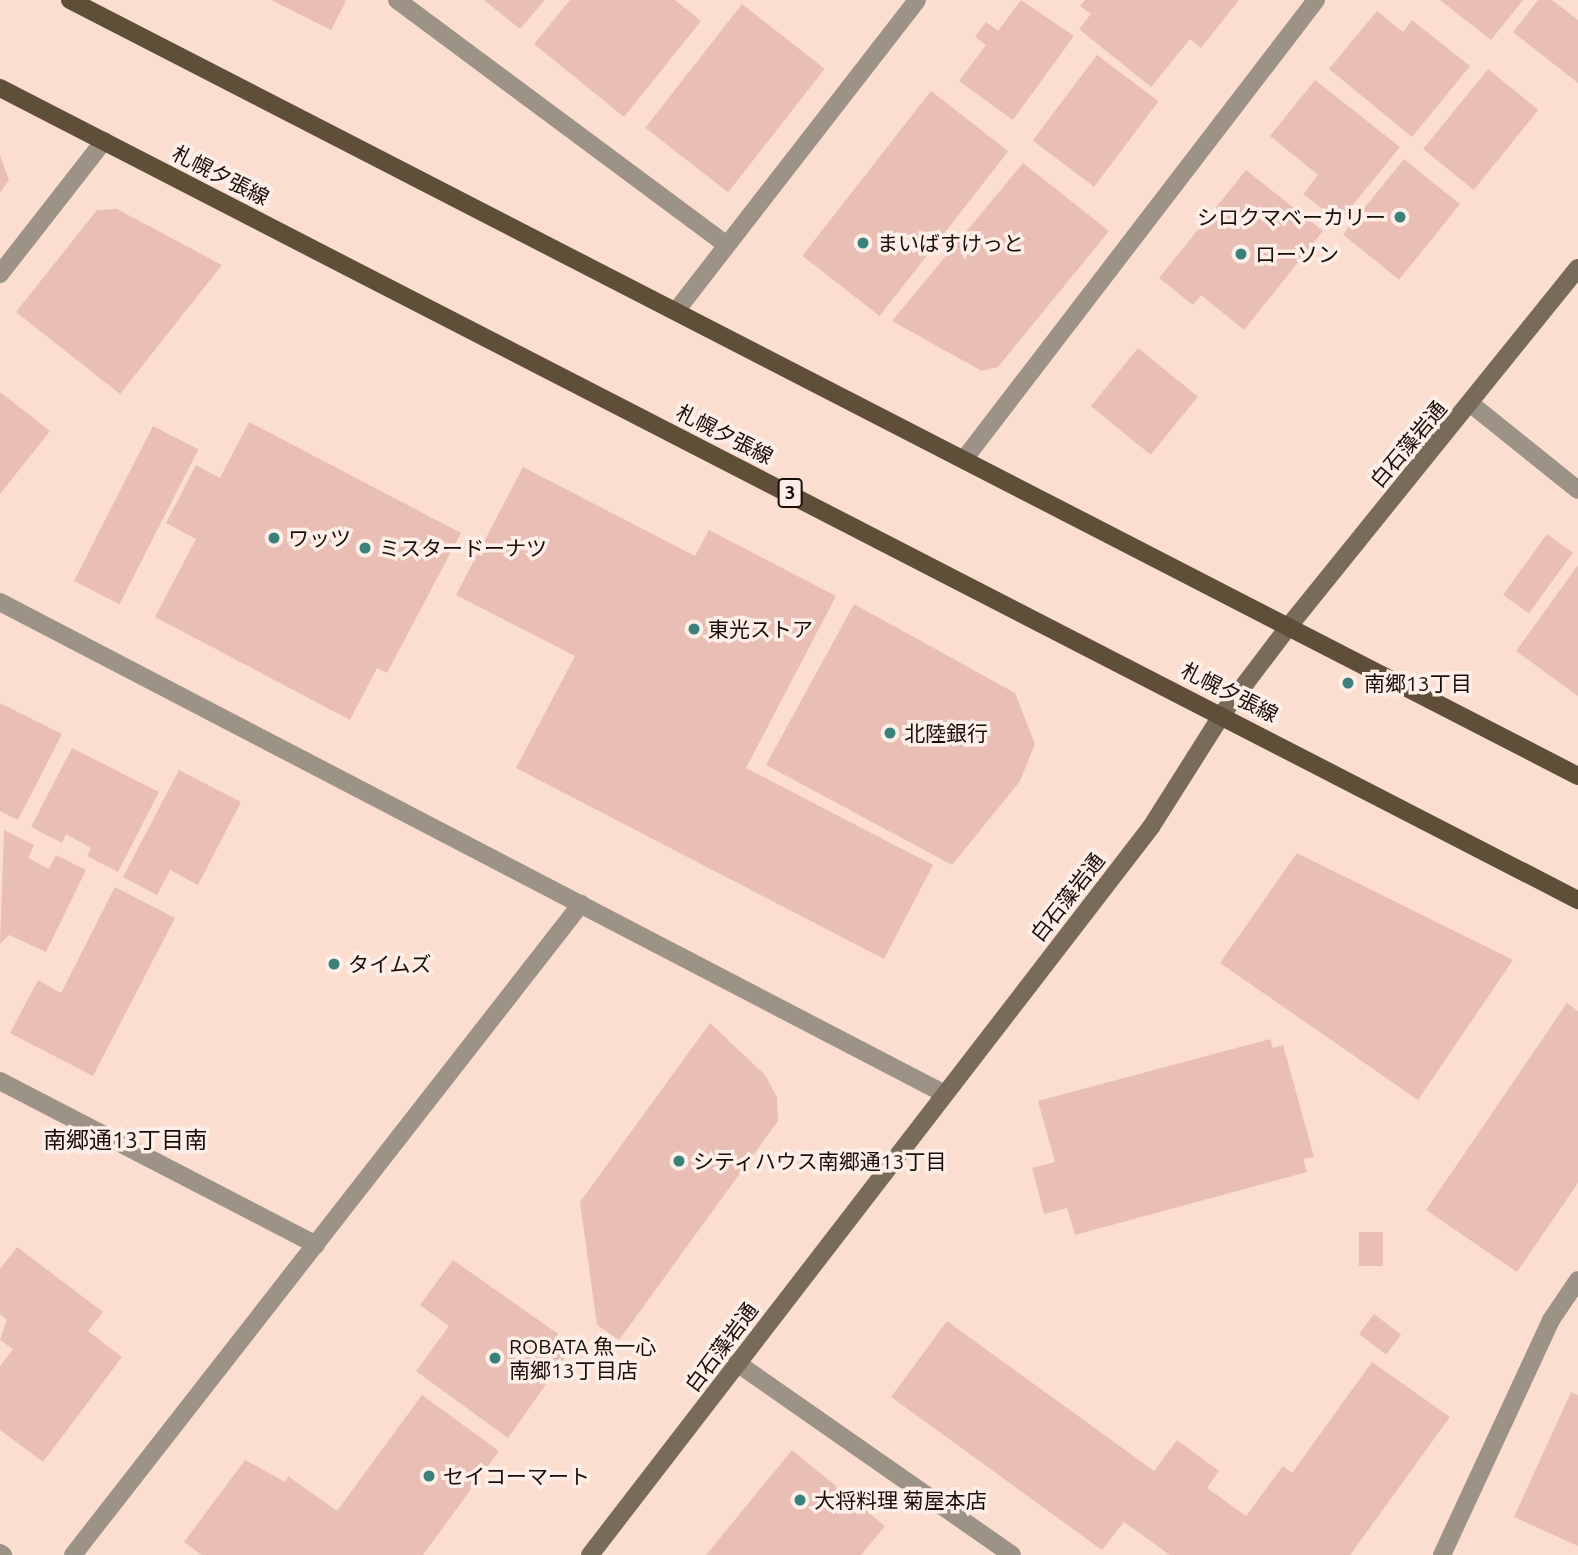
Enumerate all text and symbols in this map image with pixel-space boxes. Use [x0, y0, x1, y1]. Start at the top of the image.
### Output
street label: 札幌夕張線 [169, 140, 273, 210]
place label: シロクマベーカリー [1197, 204, 1386, 230]
marker: シロクマベーカリー [1392, 209, 1408, 225]
place label: まいばすけっと [877, 230, 1024, 256]
marker: まいばすけっと [855, 235, 871, 251]
place label: ローソン [1255, 241, 1339, 267]
marker: ローソン [1233, 246, 1249, 262]
street label: 白石藻岩通 [1365, 396, 1451, 492]
street label: 札幌夕張線 [673, 399, 777, 469]
road number: 3 [776, 478, 804, 508]
place label: ワッツ [288, 525, 351, 551]
marker: ワッツ [266, 530, 282, 546]
place label: ミスタードーナツ [379, 535, 547, 561]
marker: ミスタードーナツ [357, 540, 373, 556]
place label: 東光ストア [708, 616, 813, 642]
marker: 東光ストア [686, 621, 702, 637]
street label: 札幌夕張線 [1178, 657, 1282, 727]
place label: 南郷13丁目 [1364, 670, 1472, 696]
marker: 南郷13丁目 [1338, 673, 1358, 693]
place label: 北陸銀行 [904, 720, 988, 746]
marker: 北陸銀行 [882, 725, 898, 741]
street label: 白石藻岩通 [1025, 848, 1109, 946]
place label: タイムズ [348, 951, 432, 977]
marker: タイムズ [326, 956, 342, 972]
district label: 南郷通13丁目南 [43, 1126, 207, 1154]
place label: シティハウス南郷通13丁目 [693, 1148, 948, 1174]
marker: シティハウス南郷通13丁目 [671, 1153, 687, 1169]
street label: 白石藻岩通 [679, 1297, 763, 1397]
place label: ROBATA 魚一心 南郷13丁目店 [509, 1333, 656, 1383]
marker: ROBATA 魚一心 南郷13丁目店 [487, 1350, 503, 1366]
place label: セイコーマート [443, 1463, 590, 1489]
marker: セイコーマート [421, 1468, 437, 1484]
place label: 大将料理 菊屋本店 [814, 1487, 987, 1513]
marker: 大将料理 菊屋本店 [792, 1492, 808, 1508]

